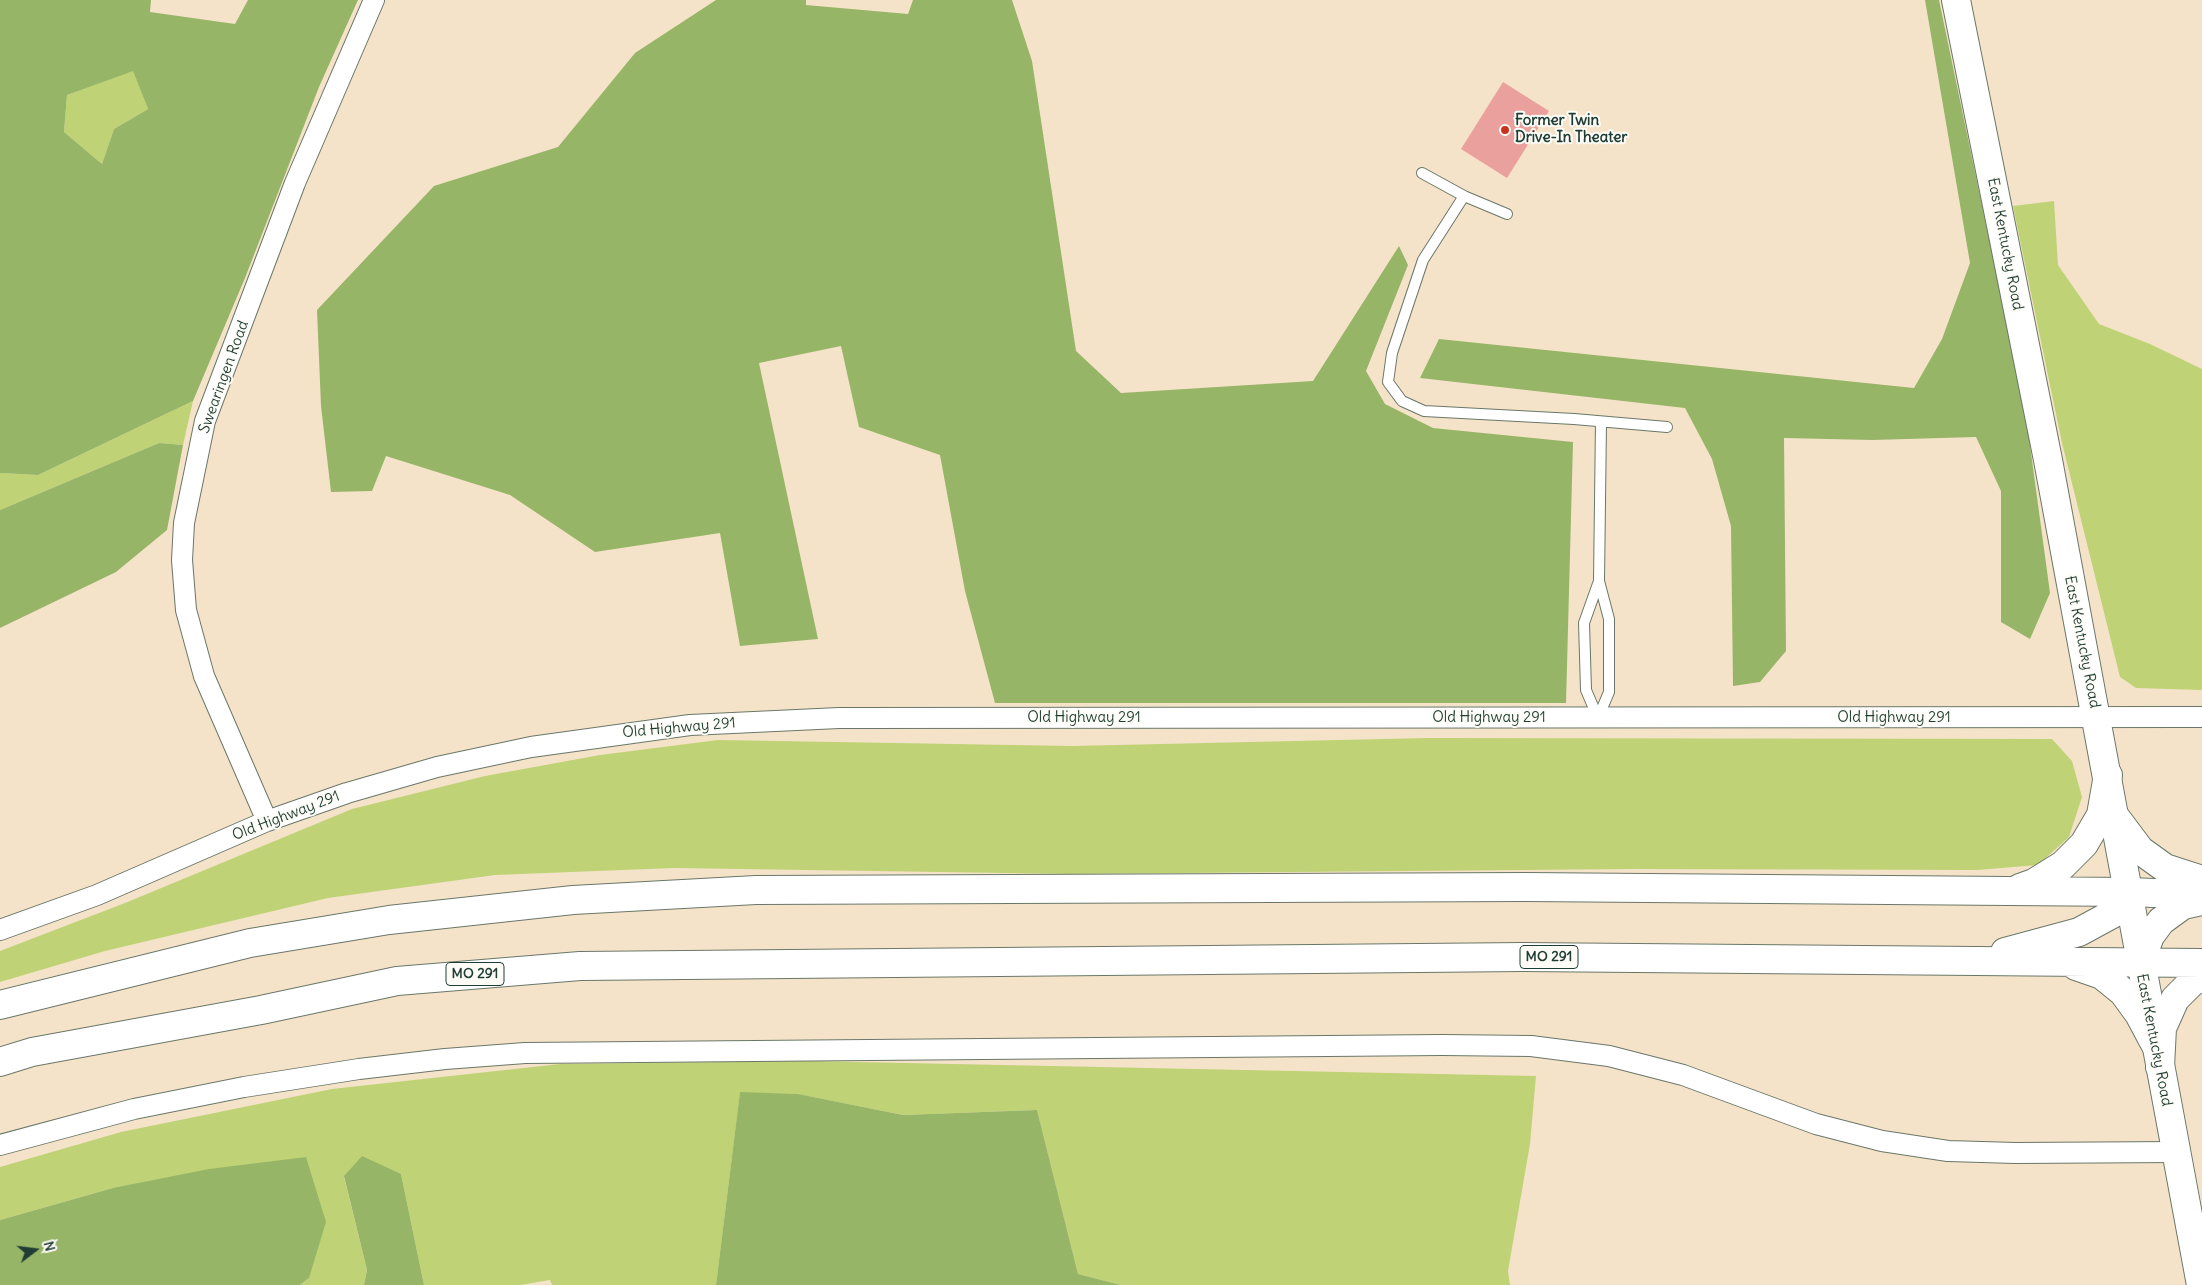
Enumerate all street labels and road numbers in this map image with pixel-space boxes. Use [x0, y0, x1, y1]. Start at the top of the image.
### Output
street label: East Kentucky Road [1983, 176, 2027, 312]
street label: Swearingen Road [195, 318, 253, 436]
street label: East Kentucky Road [2060, 574, 2104, 710]
street label: Old Highway 291 [1027, 709, 1141, 727]
street label: Old Highway 291 [1432, 709, 1546, 727]
street label: Old Highway 291 [1837, 709, 1951, 727]
street label: Old Highway 291 [622, 714, 736, 742]
street label: Old Highway 291 [230, 787, 342, 845]
road number: MO 291 [1520, 946, 1578, 969]
road number: MO 291 [446, 962, 504, 986]
street label: East Kentucky Road [2132, 972, 2176, 1108]

